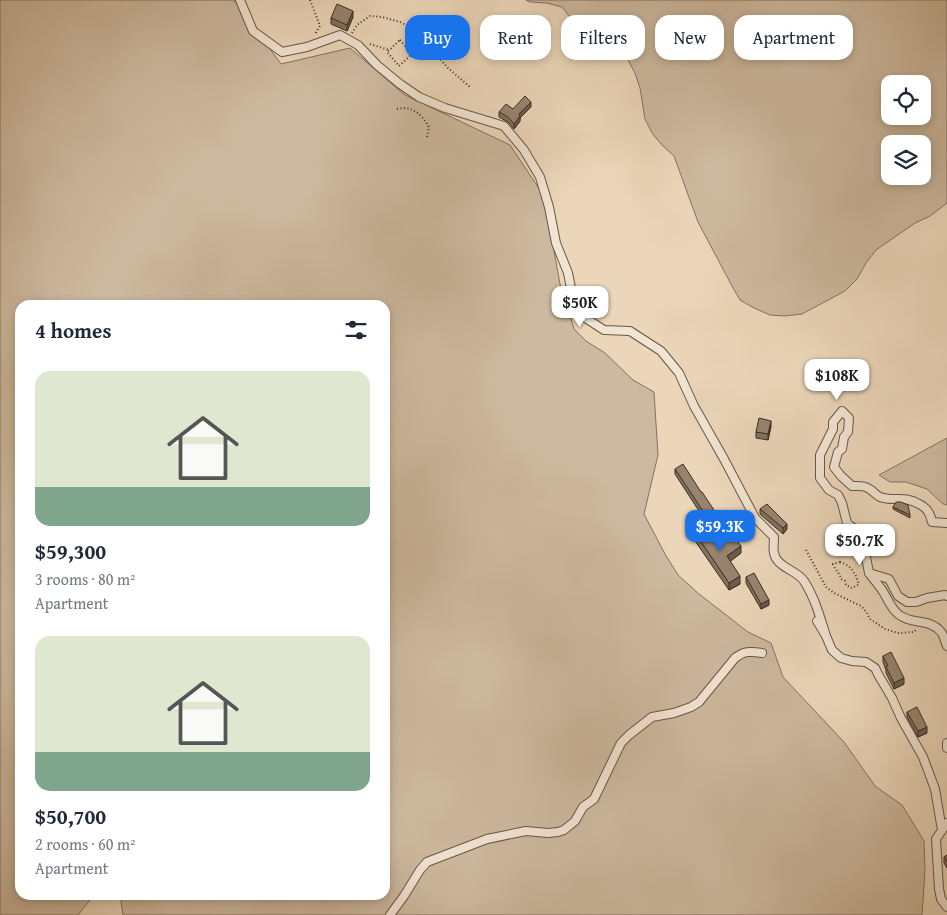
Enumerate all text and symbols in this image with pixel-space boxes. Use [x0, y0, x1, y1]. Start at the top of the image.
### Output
chip: Buy [405, 15, 470, 60]
chip: Rent [480, 15, 551, 60]
chip: Filters [561, 15, 645, 60]
chip: New [655, 15, 724, 60]
chip: Apartment [734, 15, 853, 60]
map controls [881, 75, 931, 185]
button: locate [881, 75, 931, 125]
button: layers [881, 135, 931, 185]
pin: $50K [550, 286, 610, 328]
text: $50K [563, 290, 597, 314]
text: 4 homes [35, 315, 111, 346]
icon: filters [342, 316, 370, 344]
pin: $108K [802, 358, 872, 401]
text: $108K [815, 363, 859, 387]
icon: home [158, 403, 248, 493]
pin: $59.3K [679, 510, 761, 552]
text: $59.3K [696, 514, 744, 538]
pin: $50.7K [819, 524, 901, 566]
text: $50.7K [836, 528, 884, 552]
text: $59,300 [35, 536, 106, 567]
text: 3 rooms · 80 m² [35, 567, 135, 591]
text: Apartment [35, 591, 108, 615]
icon: home [158, 668, 248, 758]
text: $50,700 [35, 801, 106, 832]
text: 2 rooms · 60 m² [35, 832, 135, 856]
text: Apartment [35, 856, 108, 880]

